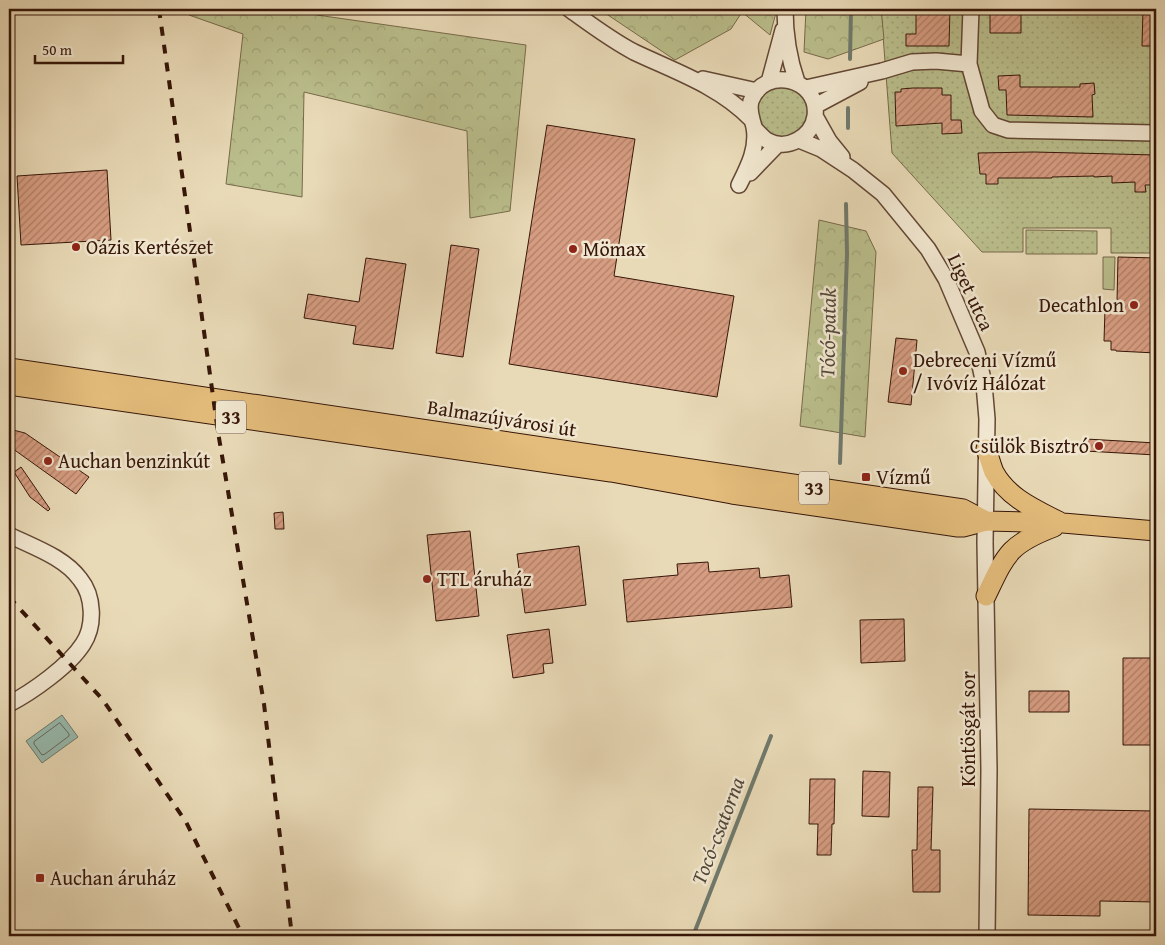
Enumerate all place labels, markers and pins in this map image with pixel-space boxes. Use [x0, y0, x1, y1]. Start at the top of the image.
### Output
place label: Oázis Kertészet [86, 232, 213, 261]
place label: Mömax [583, 234, 646, 263]
marker: Oázis Kertészet [70, 241, 82, 253]
marker: Mömax [567, 243, 579, 255]
place label: Decathlon [1039, 290, 1124, 319]
marker: Decathlon [1128, 299, 1140, 311]
place label: Debreceni Vízmű / Ivóvíz Hálózat [913, 345, 1057, 397]
marker: Debreceni Vízmű / Ivóvíz Hálózat [897, 365, 909, 377]
place label: Csülök Bisztró [970, 431, 1089, 460]
marker: Csülök Bisztró [1093, 440, 1105, 452]
place label: Auchan benzinkút [58, 446, 210, 475]
marker: Auchan benzinkút [42, 455, 54, 467]
place label: Vízmű [876, 462, 931, 491]
marker: Vízmű [860, 471, 872, 483]
place label: TTL áruház [437, 564, 532, 593]
marker: TTL áruház [421, 573, 433, 585]
place label: Auchan áruház [50, 863, 176, 892]
marker: Auchan áruház [34, 872, 46, 884]

